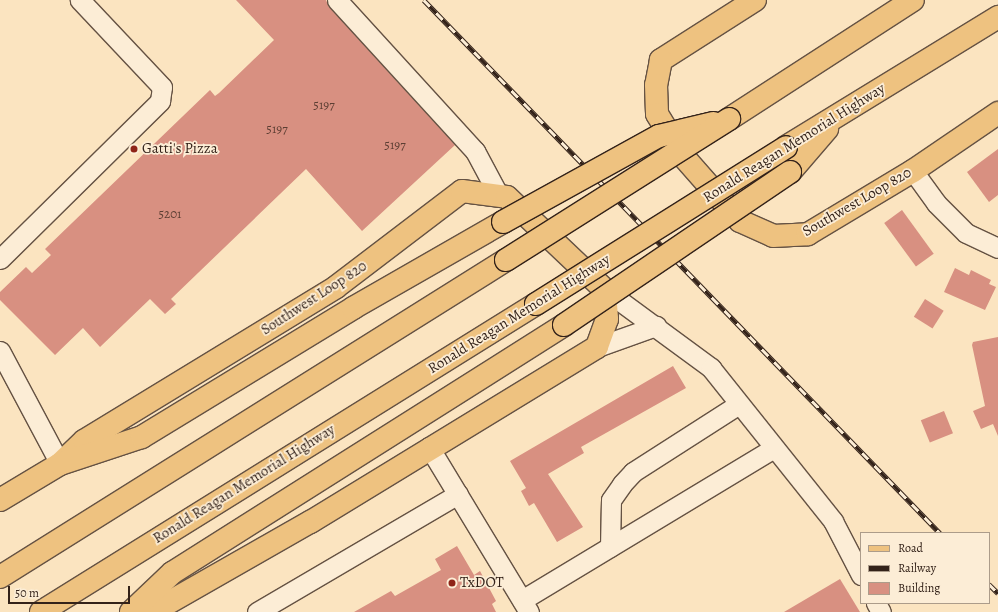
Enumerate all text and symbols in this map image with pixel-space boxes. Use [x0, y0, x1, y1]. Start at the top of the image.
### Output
street label: Ronald Reagan Memorial Highway [700, 79, 888, 207]
house number: 5197 [313, 97, 335, 113]
house number: 5197 [266, 121, 288, 137]
house number: 5197 [384, 137, 406, 153]
place label: Gatti's Pizza [142, 140, 218, 158]
marker: Gatti's Pizza [129, 144, 139, 154]
street label: Southwest Loop 820 [799, 164, 915, 240]
house number: 5201 [158, 206, 182, 222]
street label: Ronald Reagan Memorial Highway [425, 250, 613, 378]
street label: Southwest Loop 820 [258, 257, 370, 339]
street label: Ronald Reagan Memorial Highway [150, 420, 338, 548]
legend [860, 532, 990, 604]
text: Road [898, 540, 923, 556]
text: Railway [898, 560, 936, 576]
place label: TxDOT [460, 574, 504, 592]
scale bar [10, 578, 132, 604]
marker: TxDOT [447, 578, 457, 588]
text: Building [898, 580, 940, 596]
text: 50 m [15, 585, 39, 601]

